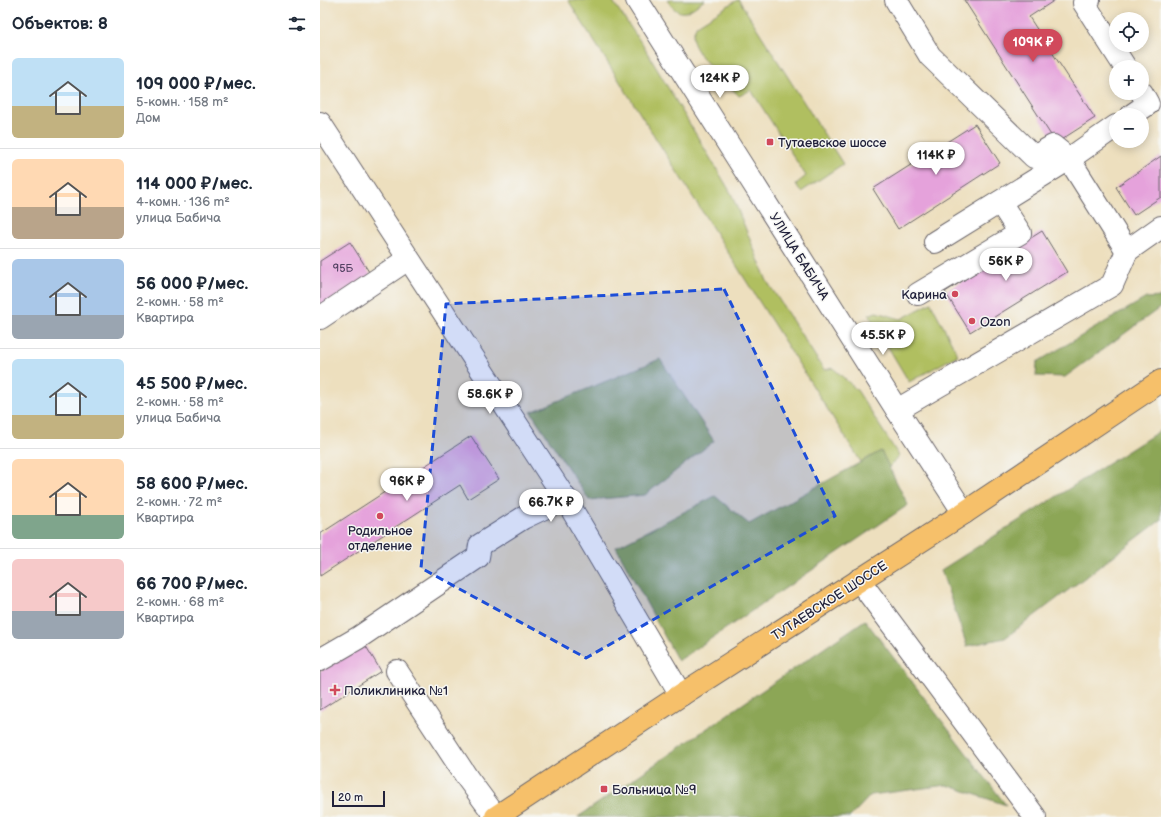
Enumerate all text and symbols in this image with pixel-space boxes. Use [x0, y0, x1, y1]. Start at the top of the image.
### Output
map controls [1109, 12, 1149, 148]
button: locate [1109, 12, 1149, 52]
icon: filters [286, 13, 308, 35]
text: Объектов: 8 [12, 14, 108, 34]
pin: 109K ₽ [1000, 29, 1066, 63]
text: 109K ₽ [1012, 34, 1054, 50]
button: + [1109, 60, 1149, 100]
pin: 124K ₽ [687, 65, 753, 99]
text: 124K ₽ [700, 70, 740, 86]
icon: home [44, 74, 92, 122]
text: 109 000 ₽/мес. [136, 74, 256, 94]
text: 5-комн. · 158 m² [136, 94, 229, 110]
button: − [1109, 108, 1149, 148]
text: Дом [136, 110, 161, 126]
place label: Тутаевское шоссе [778, 135, 887, 151]
marker: Тутаевское шоссе [765, 137, 775, 147]
pin: 114K ₽ [903, 142, 969, 176]
text: 114K ₽ [917, 147, 955, 163]
text: 114 000 ₽/мес. [136, 174, 252, 194]
icon: home [44, 175, 92, 223]
text: 4-комн. · 136 m² [136, 194, 230, 210]
text: улица Бабича [136, 210, 221, 226]
street label: УЛИЦА БАБИЧА [766, 210, 832, 303]
pin: 56K ₽ [978, 248, 1034, 282]
text: 56K ₽ [988, 253, 1024, 269]
house number: 95Б [333, 262, 354, 275]
text: 56 000 ₽/мес. [136, 274, 248, 294]
icon: home [44, 275, 92, 323]
place label: Карина [901, 287, 947, 303]
marker: Карина [950, 289, 960, 299]
text: 2-комн. · 58 m² [136, 294, 224, 310]
text: Квартира [136, 310, 194, 326]
place label: Ozon [980, 314, 1010, 330]
marker: Ozon [967, 316, 977, 326]
pin: 45.5K ₽ [846, 322, 920, 356]
text: 45.5K ₽ [860, 327, 906, 343]
text: 45 500 ₽/мес. [136, 374, 247, 394]
icon: home [44, 375, 92, 423]
pin: 58.6K ₽ [453, 381, 527, 415]
text: 58.6K ₽ [467, 386, 513, 402]
text: 2-комн. · 58 m² [136, 394, 224, 410]
text: улица Бабича [136, 410, 221, 426]
pin: 96K ₽ [379, 468, 435, 502]
text: 96K ₽ [389, 473, 425, 489]
text: 58 600 ₽/мес. [136, 474, 248, 494]
icon: home [44, 475, 92, 523]
pin: 66.7K ₽ [514, 489, 588, 523]
text: 2-комн. · 72 m² [136, 494, 222, 510]
text: 66.7K ₽ [528, 494, 574, 510]
text: Квартира [136, 510, 194, 526]
marker: Родильное отделение [375, 511, 385, 521]
place label: Родильное отделение [347, 523, 413, 554]
street label: ТУТАЕВСКОЕ ШОССЕ [769, 558, 890, 644]
text: 66 700 ₽/мес. [136, 574, 248, 594]
icon: home [44, 575, 92, 623]
text: 2-комн. · 68 m² [136, 594, 224, 610]
text: Квартира [136, 610, 194, 626]
place label: Поликлиника №1 [344, 683, 448, 699]
marker: Поликлиника №1 [329, 684, 341, 696]
place label: Больница №9 [612, 782, 696, 798]
marker: Больница №9 [599, 784, 609, 794]
scale bar [332, 789, 385, 808]
text: 20 m [338, 791, 363, 804]

